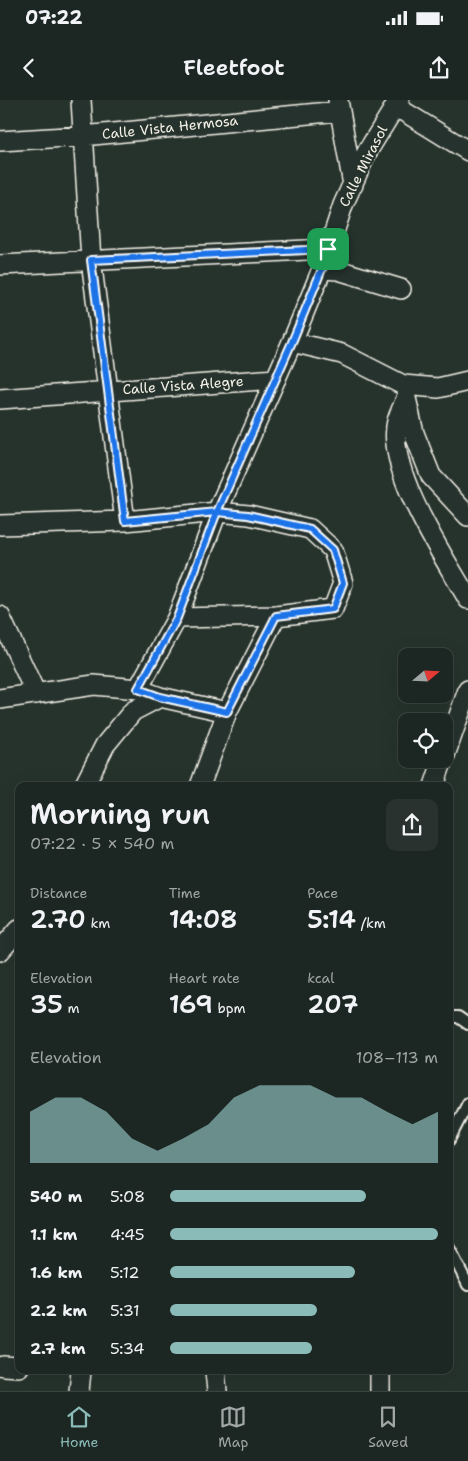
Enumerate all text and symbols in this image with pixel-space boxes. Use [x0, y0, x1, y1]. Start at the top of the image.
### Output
text: 07:22 [25, 5, 83, 30]
text: Fleetfoot [183, 53, 285, 82]
icon: back [15, 54, 43, 82]
icon: share [425, 54, 453, 82]
street label: Calle Vista Hermosa [101, 111, 239, 143]
street label: Calle Mirasol [335, 122, 392, 210]
pin [307, 228, 349, 270]
icon: arrive [314, 235, 342, 263]
street label: Calle Vista Alegre [122, 372, 244, 398]
north arrow [398, 648, 452, 702]
map controls [398, 648, 453, 768]
button: locate [398, 713, 453, 768]
text: Morning run [30, 795, 210, 833]
button: share [386, 799, 438, 851]
text: 07:22 · 5 × 540 m [30, 833, 174, 854]
text: Distance [30, 884, 87, 902]
text: Time [169, 884, 201, 902]
text: Pace [307, 884, 338, 902]
text: 2.70 [30, 902, 86, 936]
text: 14:08 [169, 902, 237, 936]
text: 5:14 [307, 902, 356, 936]
text: km [86, 914, 110, 932]
text: /km [356, 914, 386, 932]
text: Elevation [30, 969, 93, 987]
text: Heart rate [169, 969, 240, 987]
text: kcal [307, 969, 335, 987]
text: 35 [30, 987, 63, 1021]
text: 169 [169, 987, 213, 1021]
text: 207 [307, 987, 358, 1021]
text: m [63, 999, 80, 1017]
text: bpm [213, 999, 246, 1017]
text: Elevation [30, 1047, 102, 1068]
text: 108–113 m [356, 1047, 438, 1068]
text: 540 m [30, 1186, 82, 1207]
text: 5:08 [110, 1186, 145, 1207]
text: 1.1 km [30, 1224, 77, 1245]
text: 4:45 [110, 1224, 145, 1245]
text: 1.6 km [30, 1262, 82, 1283]
text: 5:12 [110, 1262, 140, 1283]
text: 2.2 km [30, 1300, 87, 1321]
text: 5:31 [110, 1300, 140, 1321]
text: 2.7 km [30, 1338, 85, 1359]
text: 5:34 [110, 1338, 145, 1359]
tab: Home [60, 1403, 98, 1451]
tab: Map [218, 1403, 248, 1451]
tab: Saved [368, 1403, 408, 1451]

